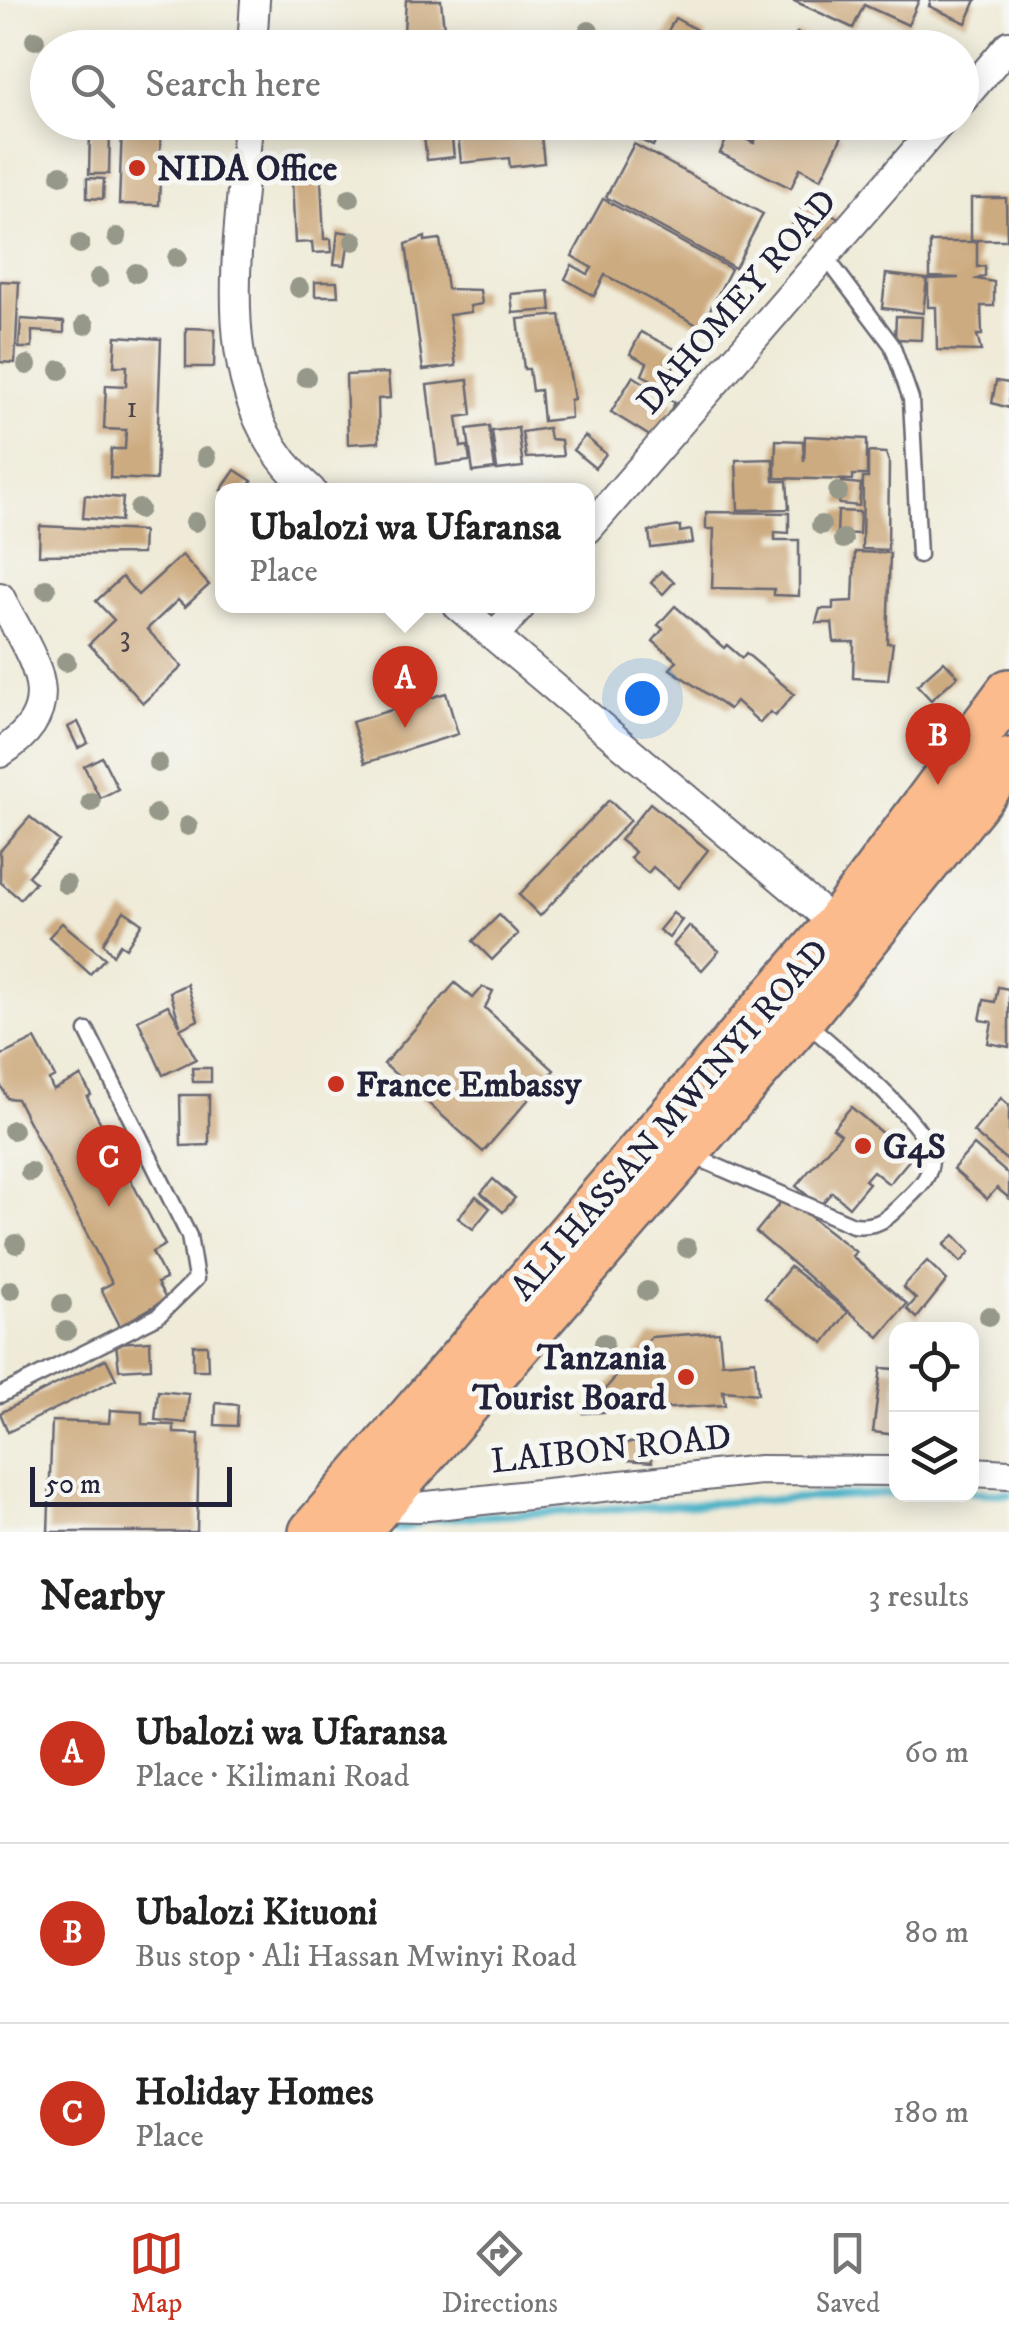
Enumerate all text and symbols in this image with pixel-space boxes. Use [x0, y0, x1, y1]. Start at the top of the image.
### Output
search box [30, 30, 979, 140]
icon: search [65, 58, 120, 113]
text: Search here [145, 61, 321, 109]
place label: NIDA Office [157, 148, 338, 192]
marker: NIDA Office [126, 157, 148, 179]
street label: DAHOMEY ROAD [628, 181, 847, 424]
house number: 1 [126, 390, 138, 427]
popup [215, 483, 595, 613]
text: Ubalozi wa Ufaransa [249, 504, 561, 552]
text: Place [249, 552, 318, 592]
house number: 3 [119, 619, 131, 656]
pin: A [372, 646, 438, 728]
your location [617, 673, 668, 724]
pin: B [906, 702, 970, 785]
street label: ALI HASSAN MWINYI ROAD [502, 931, 839, 1310]
place label: France Embassy [356, 1064, 582, 1108]
marker: France Embassy [325, 1073, 347, 1095]
pin: C [76, 1124, 142, 1207]
place label: G4S [883, 1126, 946, 1170]
marker: G4S [852, 1135, 874, 1157]
map controls [889, 1322, 979, 1502]
button: locate [889, 1322, 979, 1412]
place label: Tanzania Tourist Board [471, 1337, 667, 1421]
marker: Tanzania Tourist Board [675, 1366, 697, 1388]
button: layers [889, 1412, 979, 1502]
street label: LAIBON ROAD [489, 1416, 733, 1484]
scale bar [30, 1462, 232, 1506]
text: 50 m [45, 1467, 101, 1502]
text: Nearby [40, 1571, 164, 1623]
text: 3 results [868, 1577, 969, 1617]
text: Ubalozi wa Ufaransa [135, 1709, 447, 1757]
text: A [62, 1733, 83, 1773]
text: 60 m [904, 1733, 969, 1773]
text: Place · Kilimani Road [135, 1757, 409, 1797]
text: Ubalozi Kituoni [135, 1889, 378, 1937]
text: B [62, 1913, 83, 1953]
text: 80 m [905, 1913, 969, 1953]
text: Bus stop · Ali Hassan Mwinyi Road [135, 1937, 577, 1977]
text: Holiday Homes [135, 2069, 374, 2117]
text: C [62, 2093, 83, 2133]
text: 180 m [893, 2093, 969, 2133]
text: Place [135, 2117, 204, 2157]
tab: Map [129, 2226, 184, 2321]
tab: Directions [442, 2226, 558, 2321]
tab: Saved [816, 2226, 880, 2321]

